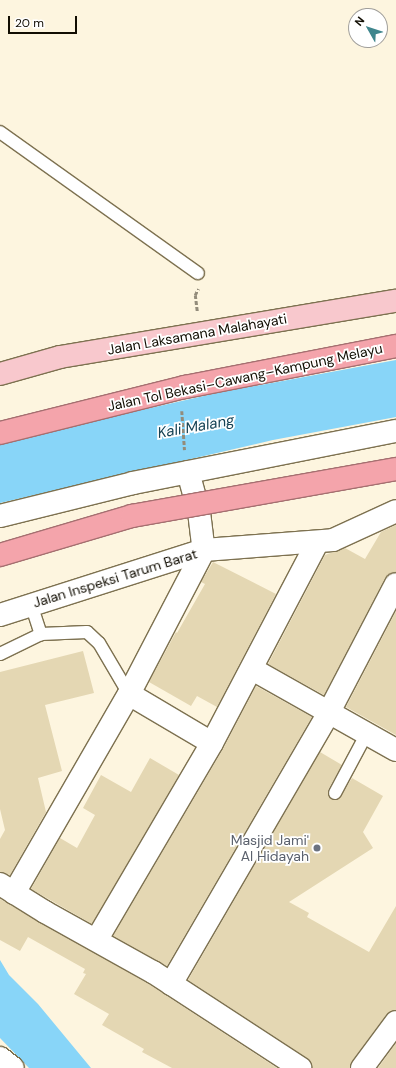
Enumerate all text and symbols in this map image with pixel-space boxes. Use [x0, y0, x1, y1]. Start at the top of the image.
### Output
scale bar [10, 8, 79, 34]
north arrow [348, 8, 388, 48]
text: N [351, 14, 367, 29]
text: 20 m [15, 15, 44, 31]
street label: Jalan Laksamana Malahayati [106, 310, 288, 358]
street label: Jalan Tol Bekasi–Cawang–Kampung Melayu [106, 340, 384, 414]
water label: Kali Malang [156, 411, 236, 443]
street label: Jalan Inspeksi Tarum Barat [31, 545, 199, 611]
place label: Masjid Jami' Al Hidayah [231, 832, 309, 864]
marker: Masjid Jami' Al Hidayah [312, 843, 322, 853]

